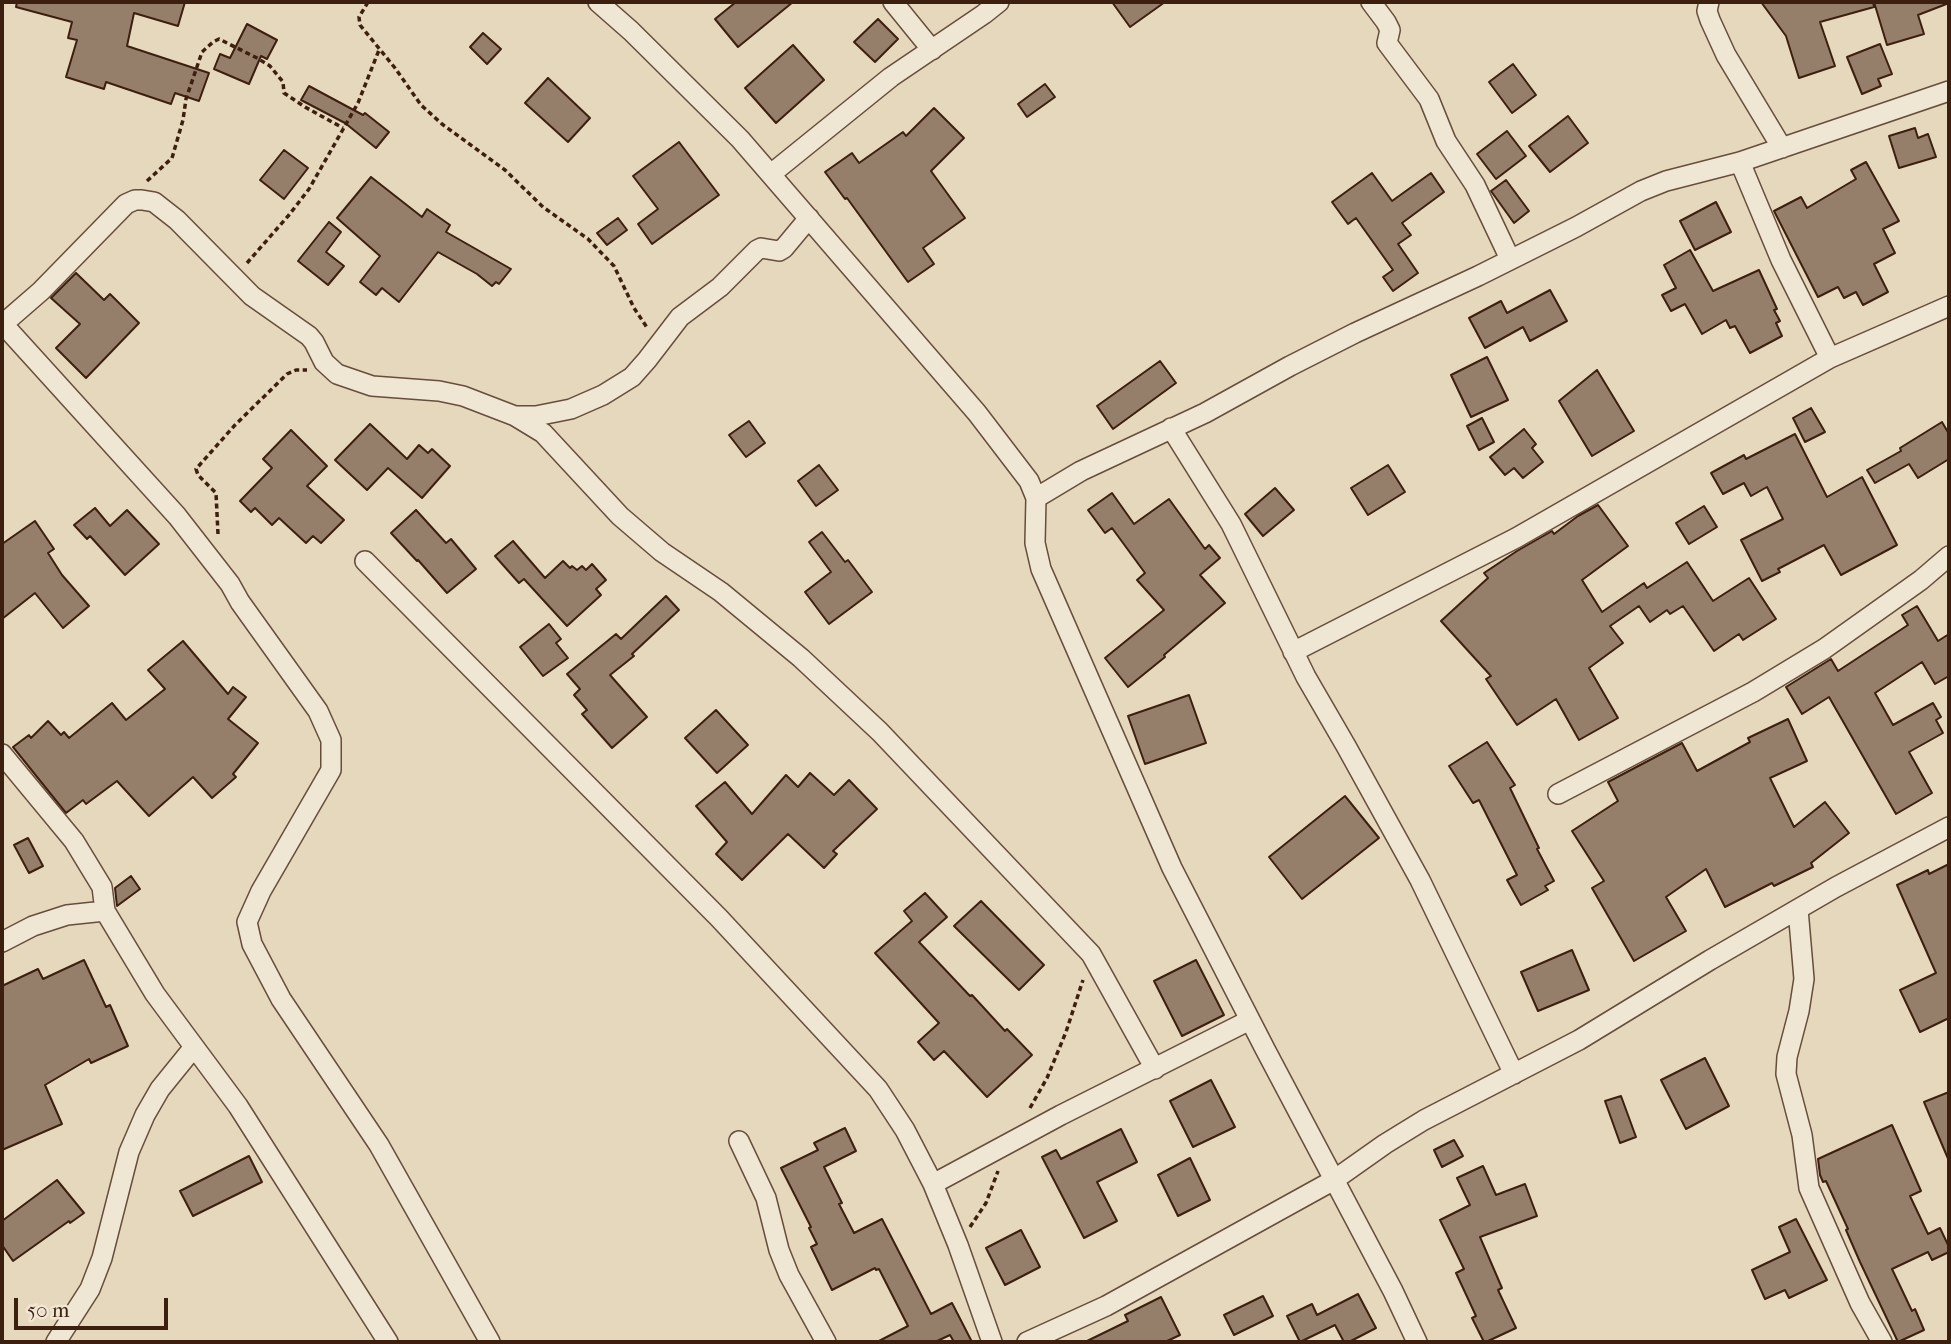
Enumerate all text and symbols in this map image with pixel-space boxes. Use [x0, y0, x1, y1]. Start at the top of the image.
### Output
scale bar [18, 1284, 172, 1328]
text: 50 m [27, 1298, 70, 1322]

